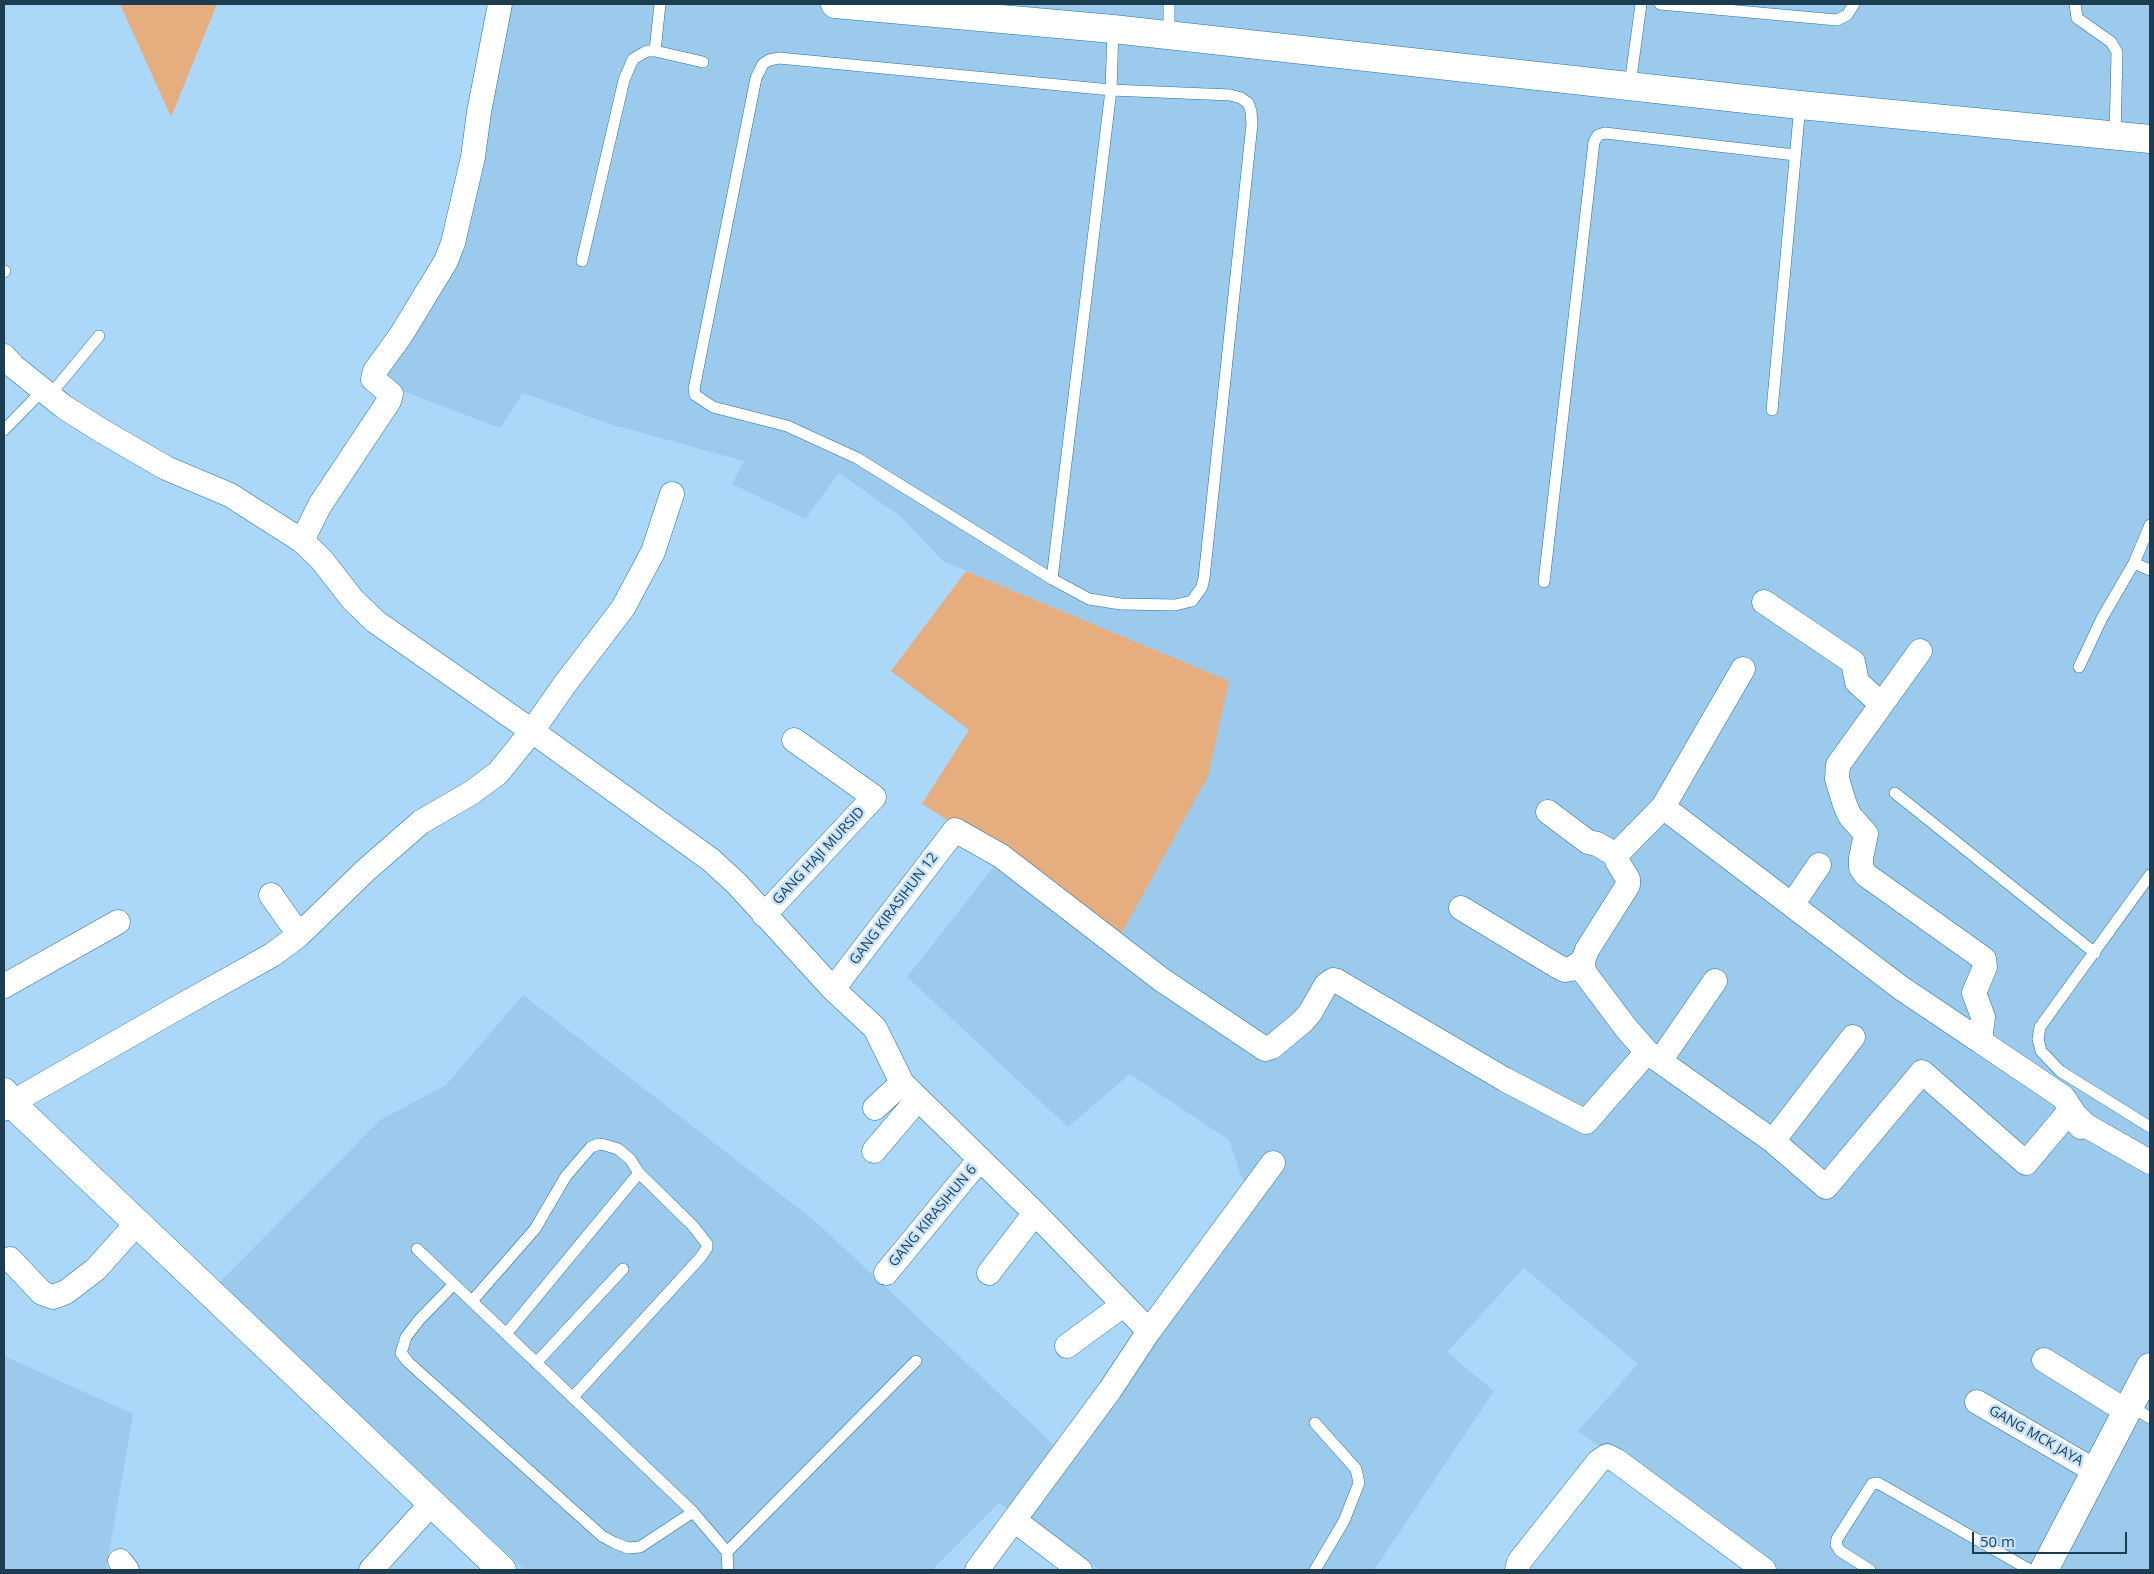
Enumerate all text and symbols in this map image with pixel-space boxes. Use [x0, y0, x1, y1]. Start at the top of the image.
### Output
street label: GANG HAJI MURSID [770, 804, 868, 908]
street label: GANG KIRASIHUN 12 [846, 850, 942, 968]
street label: GANG KIRASIHUN 6 [886, 1162, 980, 1270]
street label: GANG MCK JAYA [1986, 1402, 2086, 1470]
scale bar [1974, 1522, 2129, 1554]
text: 50 m [1980, 1531, 2015, 1551]

